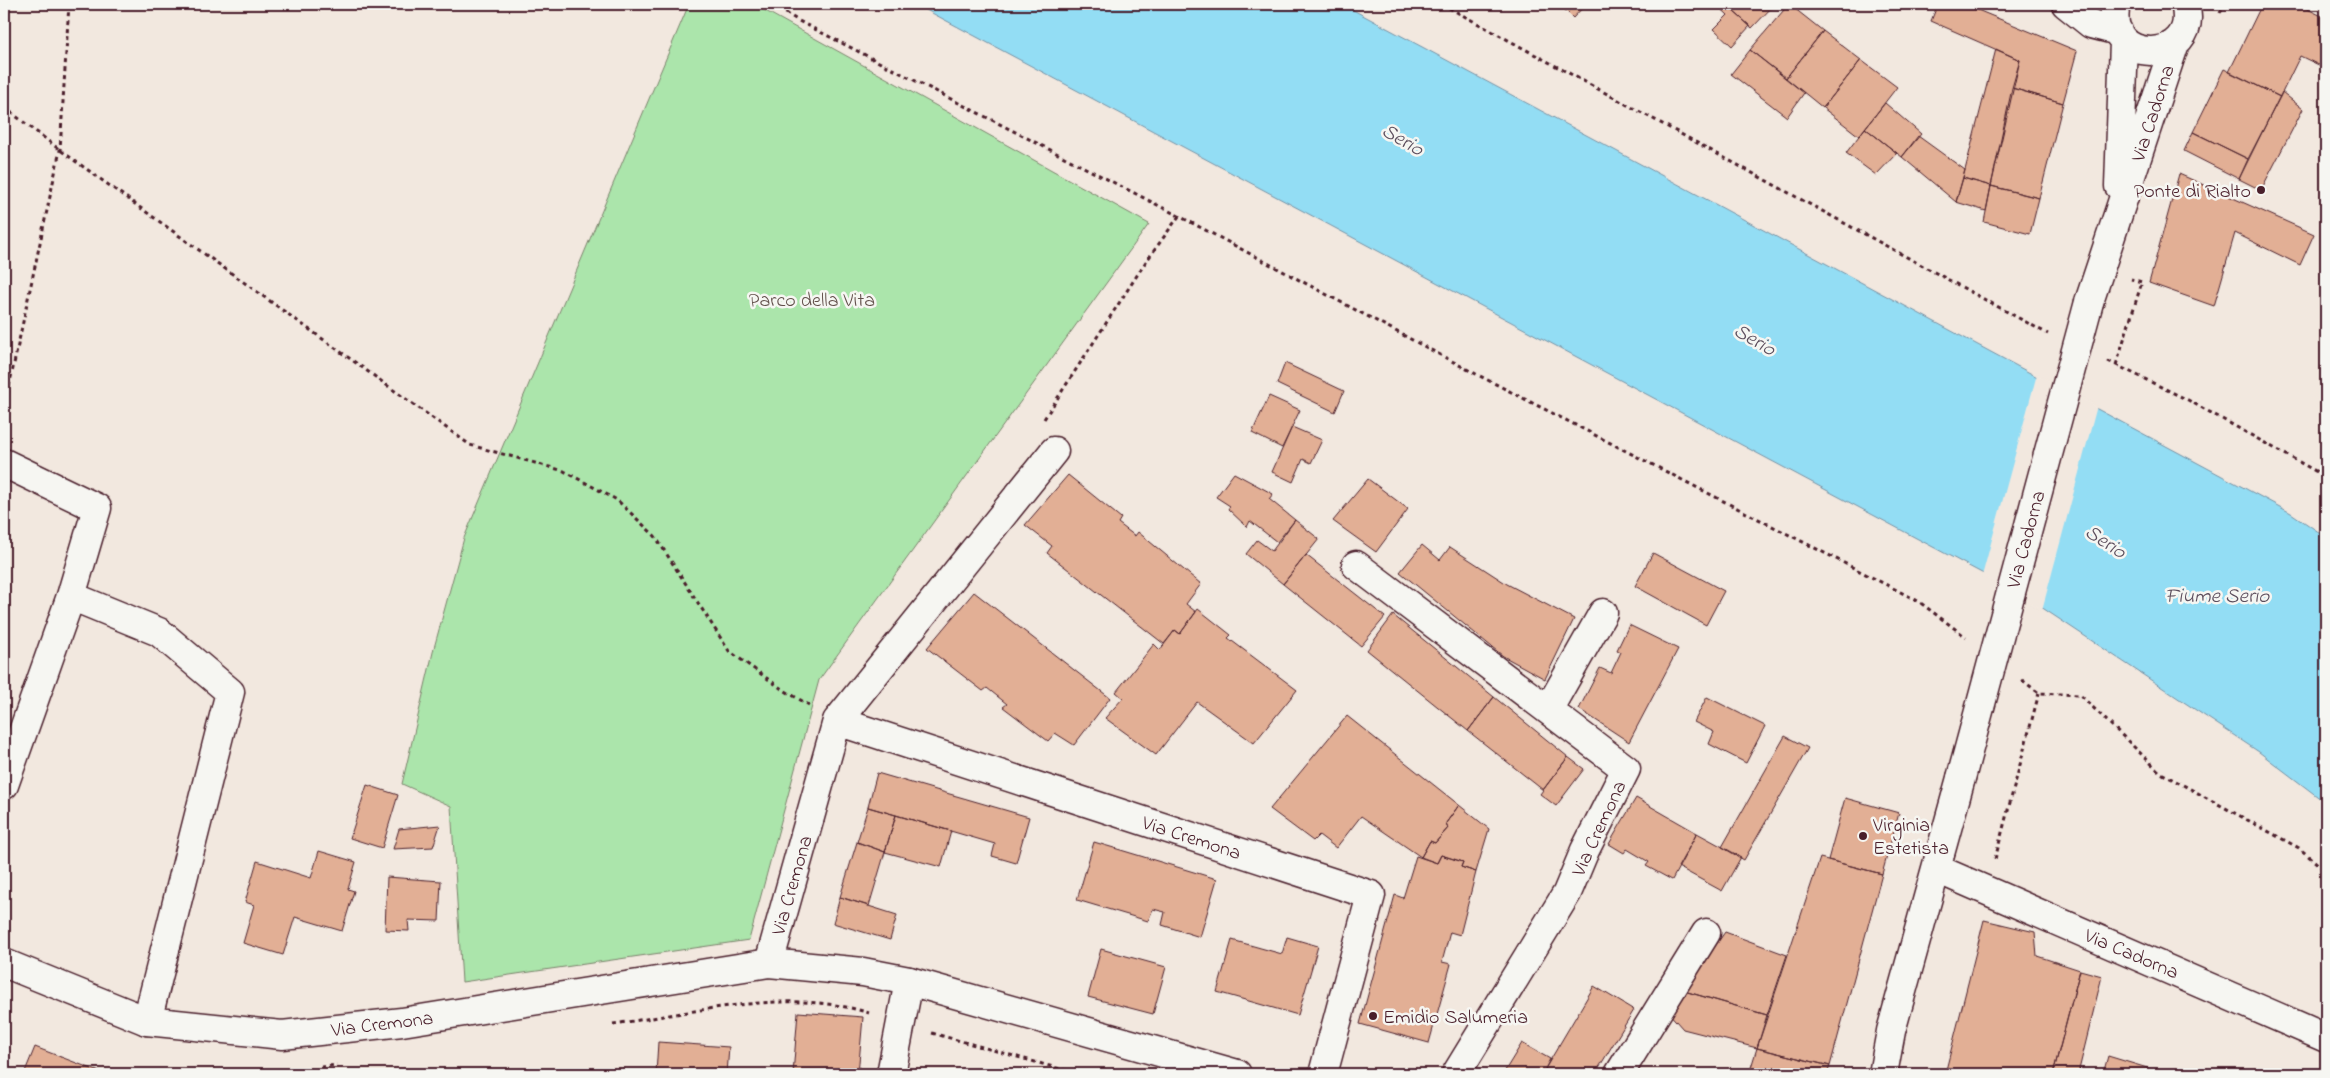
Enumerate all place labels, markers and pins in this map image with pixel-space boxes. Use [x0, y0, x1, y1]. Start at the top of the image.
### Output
place label: Ponte di Rialto [2134, 178, 2251, 207]
marker: Ponte di Rialto [2255, 184, 2267, 196]
place label: Virginia Estetista [1872, 812, 1949, 864]
marker: Virginia Estetista [1857, 830, 1869, 842]
place label: Emidio Salumeria [1383, 1004, 1528, 1033]
marker: Emidio Salumeria [1367, 1010, 1379, 1022]

